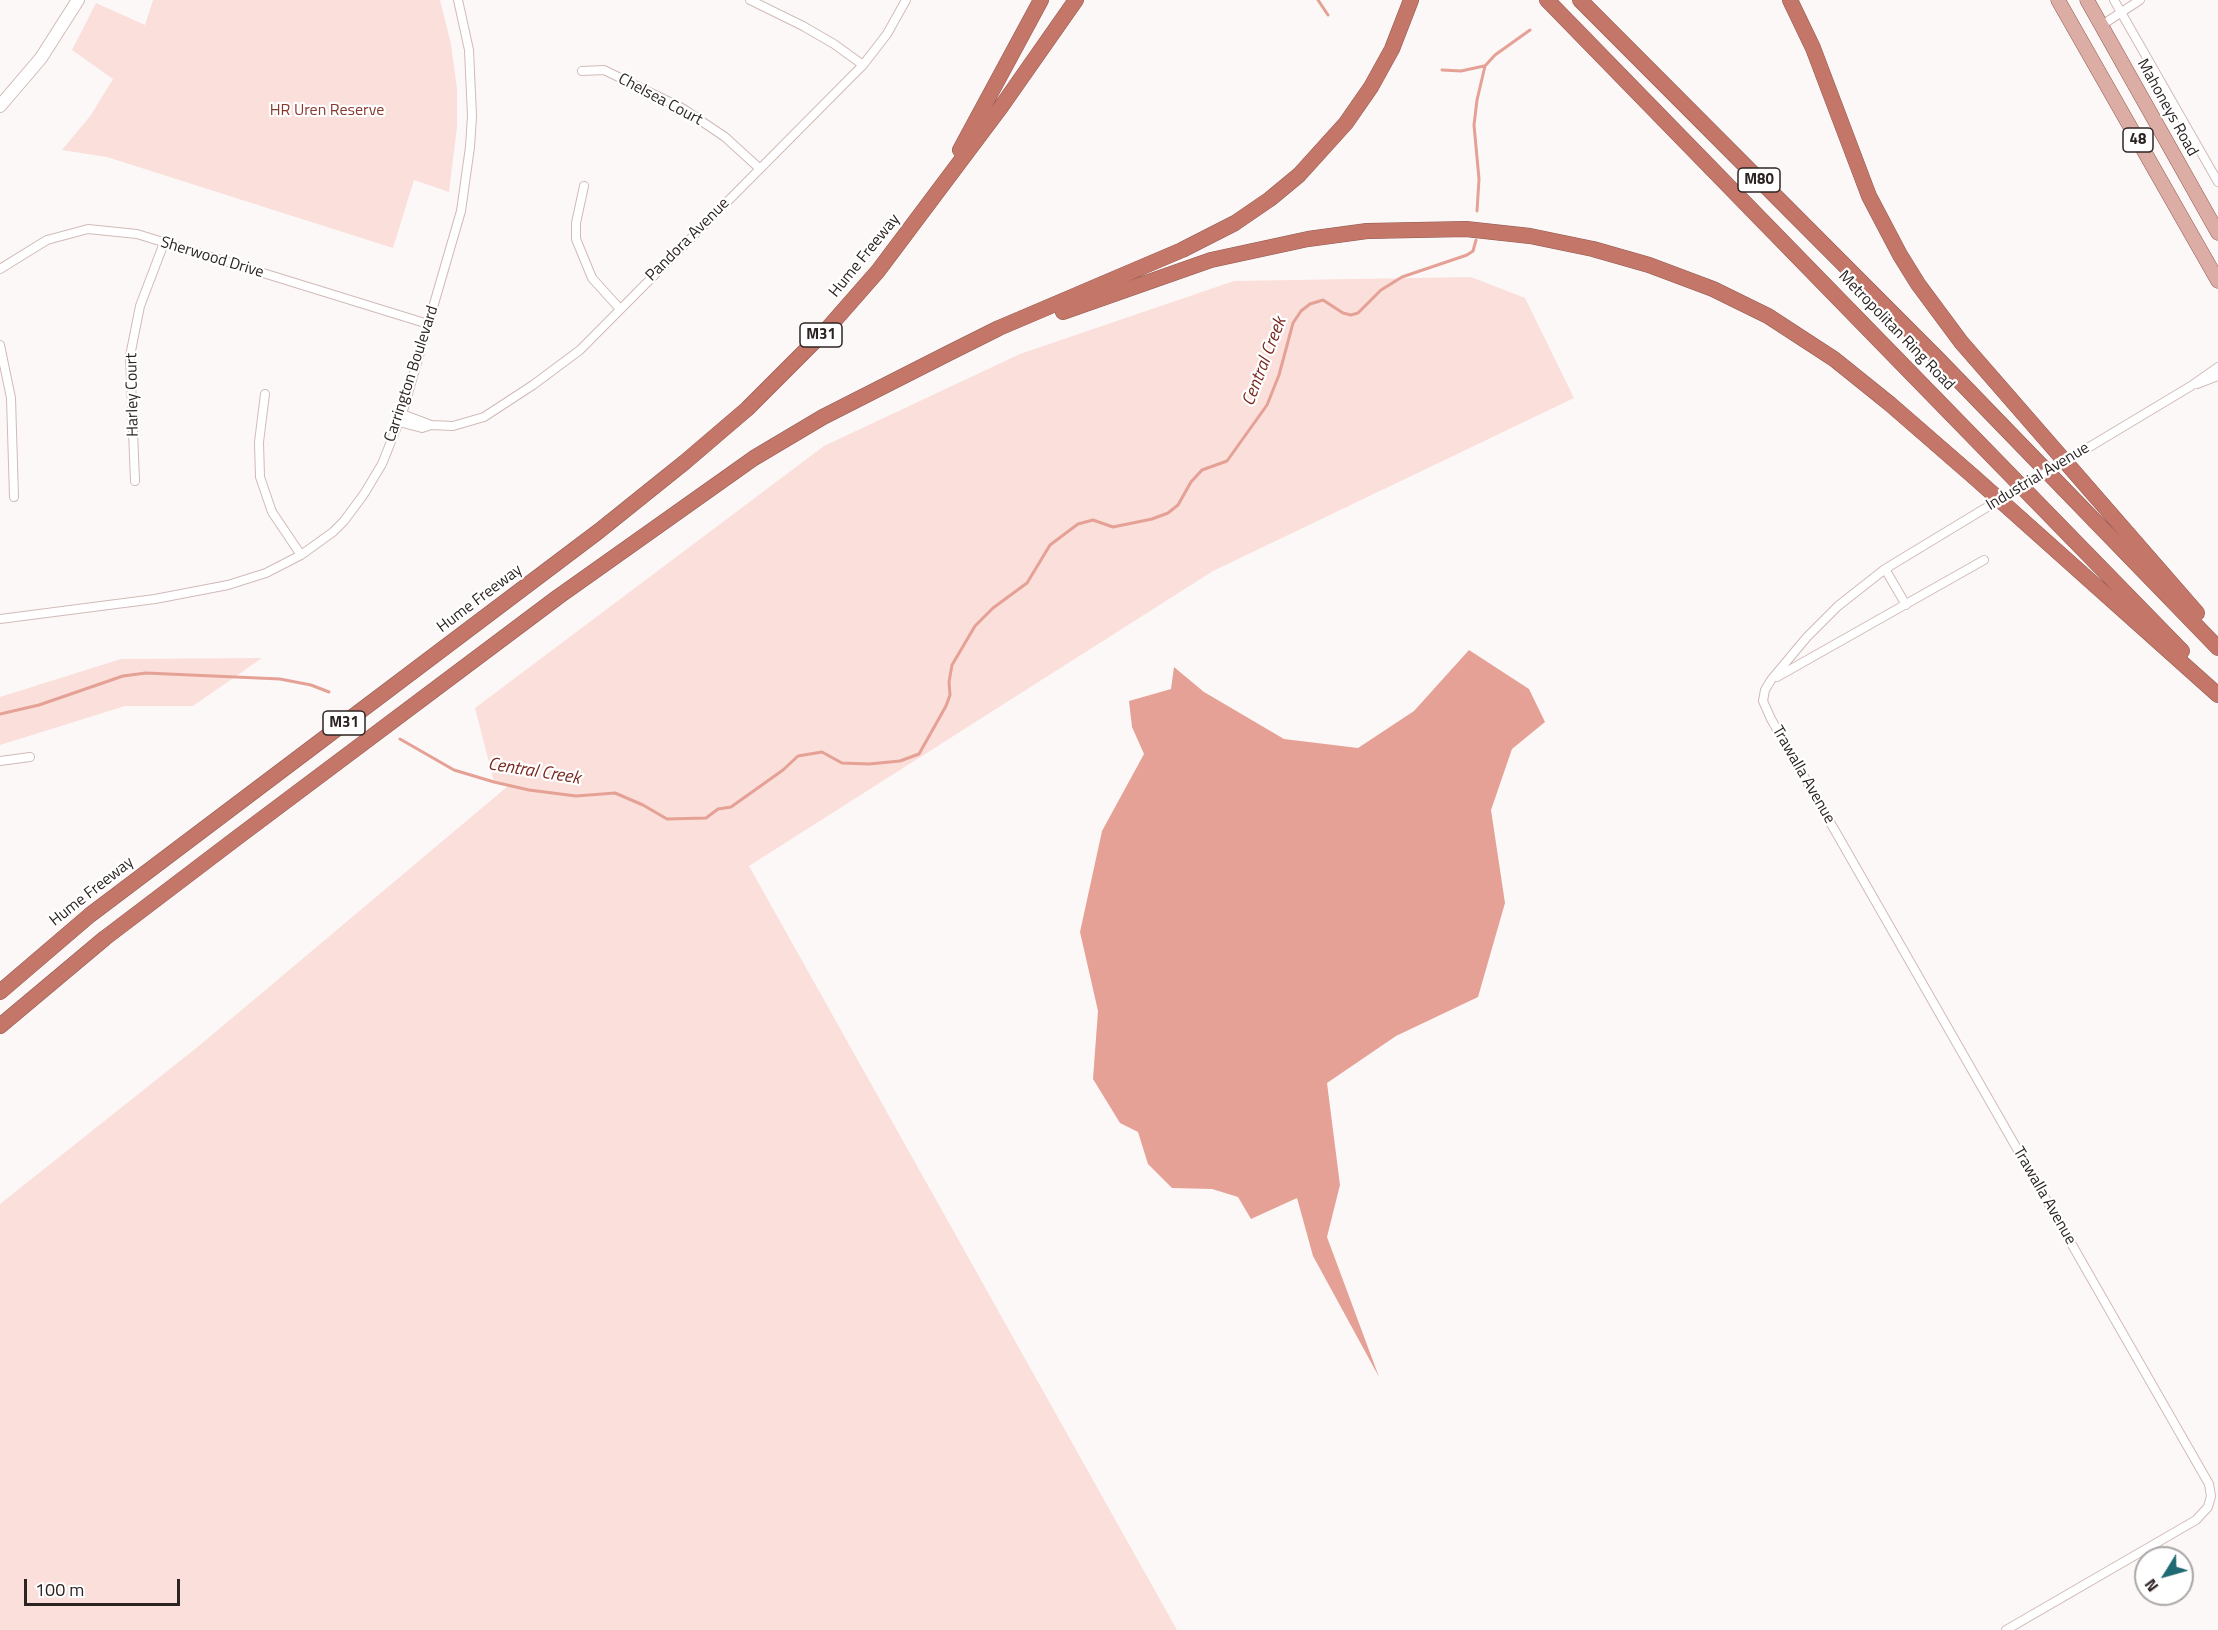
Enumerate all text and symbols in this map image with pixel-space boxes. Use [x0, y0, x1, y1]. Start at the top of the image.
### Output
street label: Mahoneys Road [2132, 56, 2202, 160]
street label: Chelsea Court [615, 70, 705, 130]
park label: HR Uren Reserve [270, 101, 384, 121]
road number: 48 [2123, 128, 2153, 152]
road number: M80 [1738, 168, 1780, 192]
street label: Pandora Avenue [642, 194, 734, 286]
street label: Hume Freeway [826, 210, 904, 302]
street label: Sherwood Drive [158, 233, 266, 283]
street label: Metropolitan Ring Road [1834, 267, 1958, 395]
street label: Carrington Boulevard [381, 303, 443, 445]
water label: Central Creek [1238, 315, 1292, 409]
road number: M31 [800, 323, 842, 347]
street label: Harley Court [123, 353, 143, 437]
street label: Industrial Avenue [1983, 439, 2093, 515]
street label: Hume Freeway [434, 561, 526, 637]
road number: M31 [323, 711, 365, 735]
street label: Trawalla Avenue [1767, 723, 1839, 827]
water label: Central Creek [486, 754, 582, 790]
street label: Hume Freeway [46, 853, 138, 931]
street label: Trawalla Avenue [2008, 1144, 2080, 1248]
north arrow [2134, 1546, 2194, 1606]
scale bar [27, 1567, 183, 1605]
text: N [2138, 1574, 2164, 1597]
text: 100 m [35, 1576, 84, 1603]

